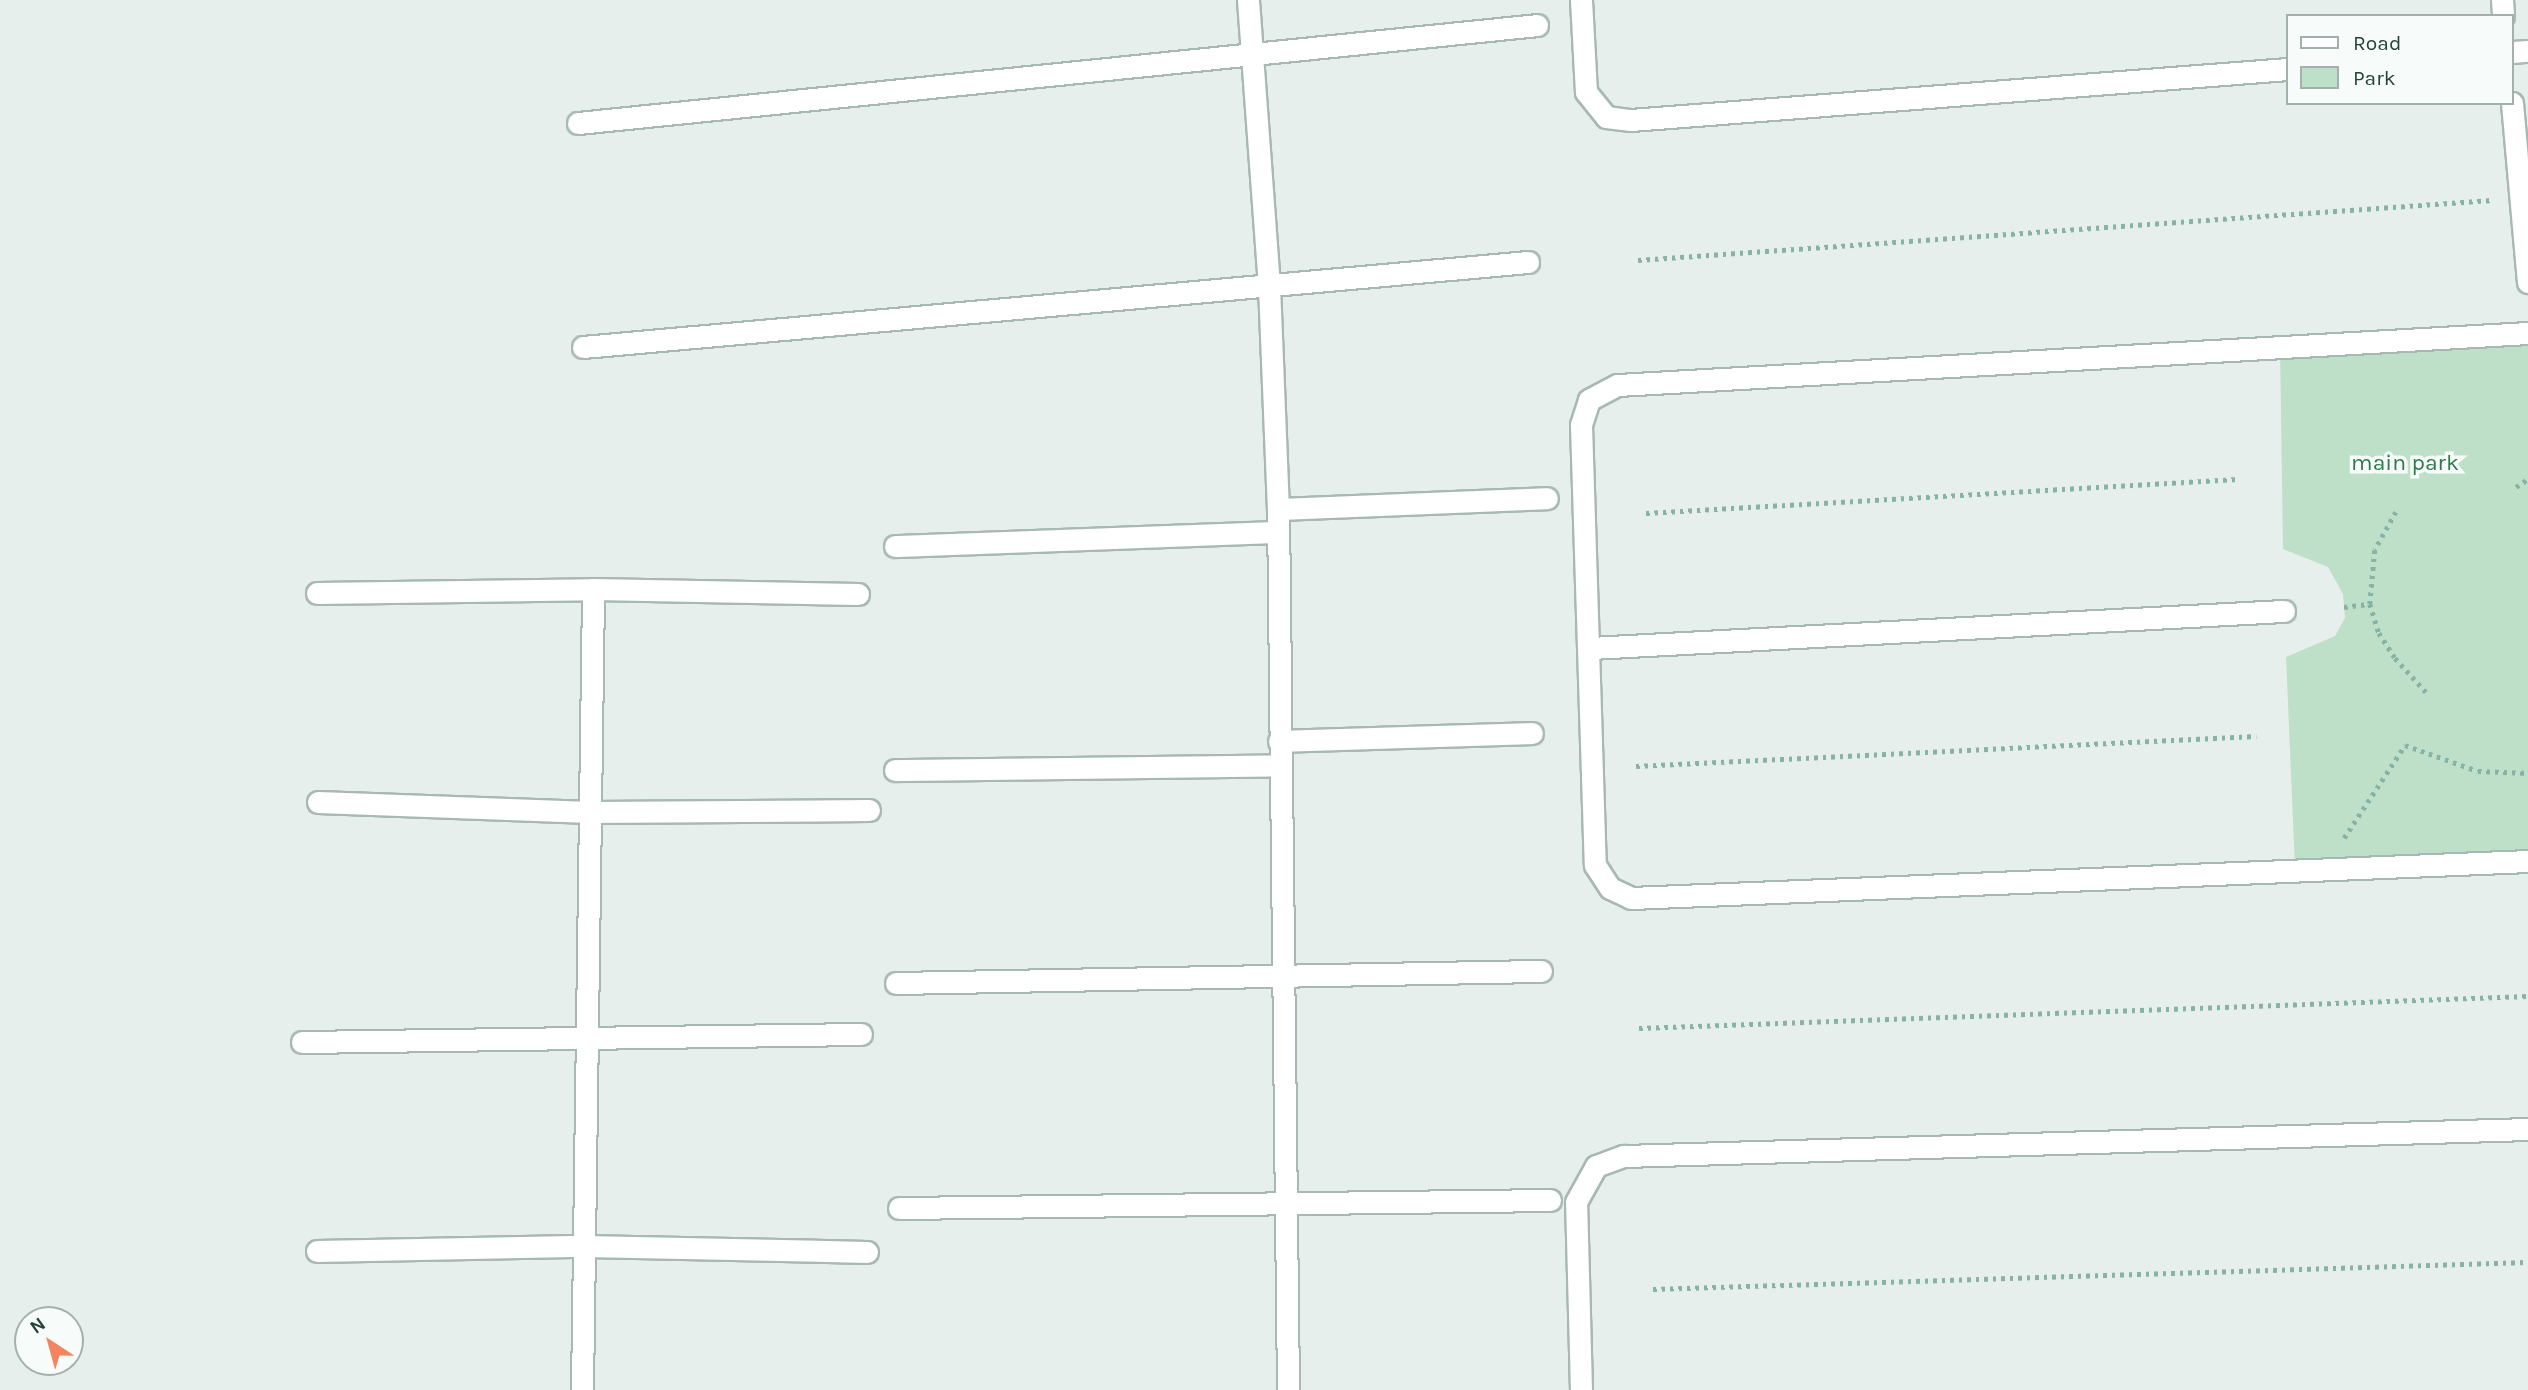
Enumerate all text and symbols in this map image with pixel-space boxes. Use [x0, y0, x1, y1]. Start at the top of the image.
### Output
legend [2286, 14, 2514, 105]
text: Road [2353, 31, 2401, 55]
text: Park [2353, 66, 2396, 90]
park label: main park [2351, 449, 2459, 477]
north arrow [14, 1306, 84, 1376]
text: N [26, 1313, 50, 1339]

